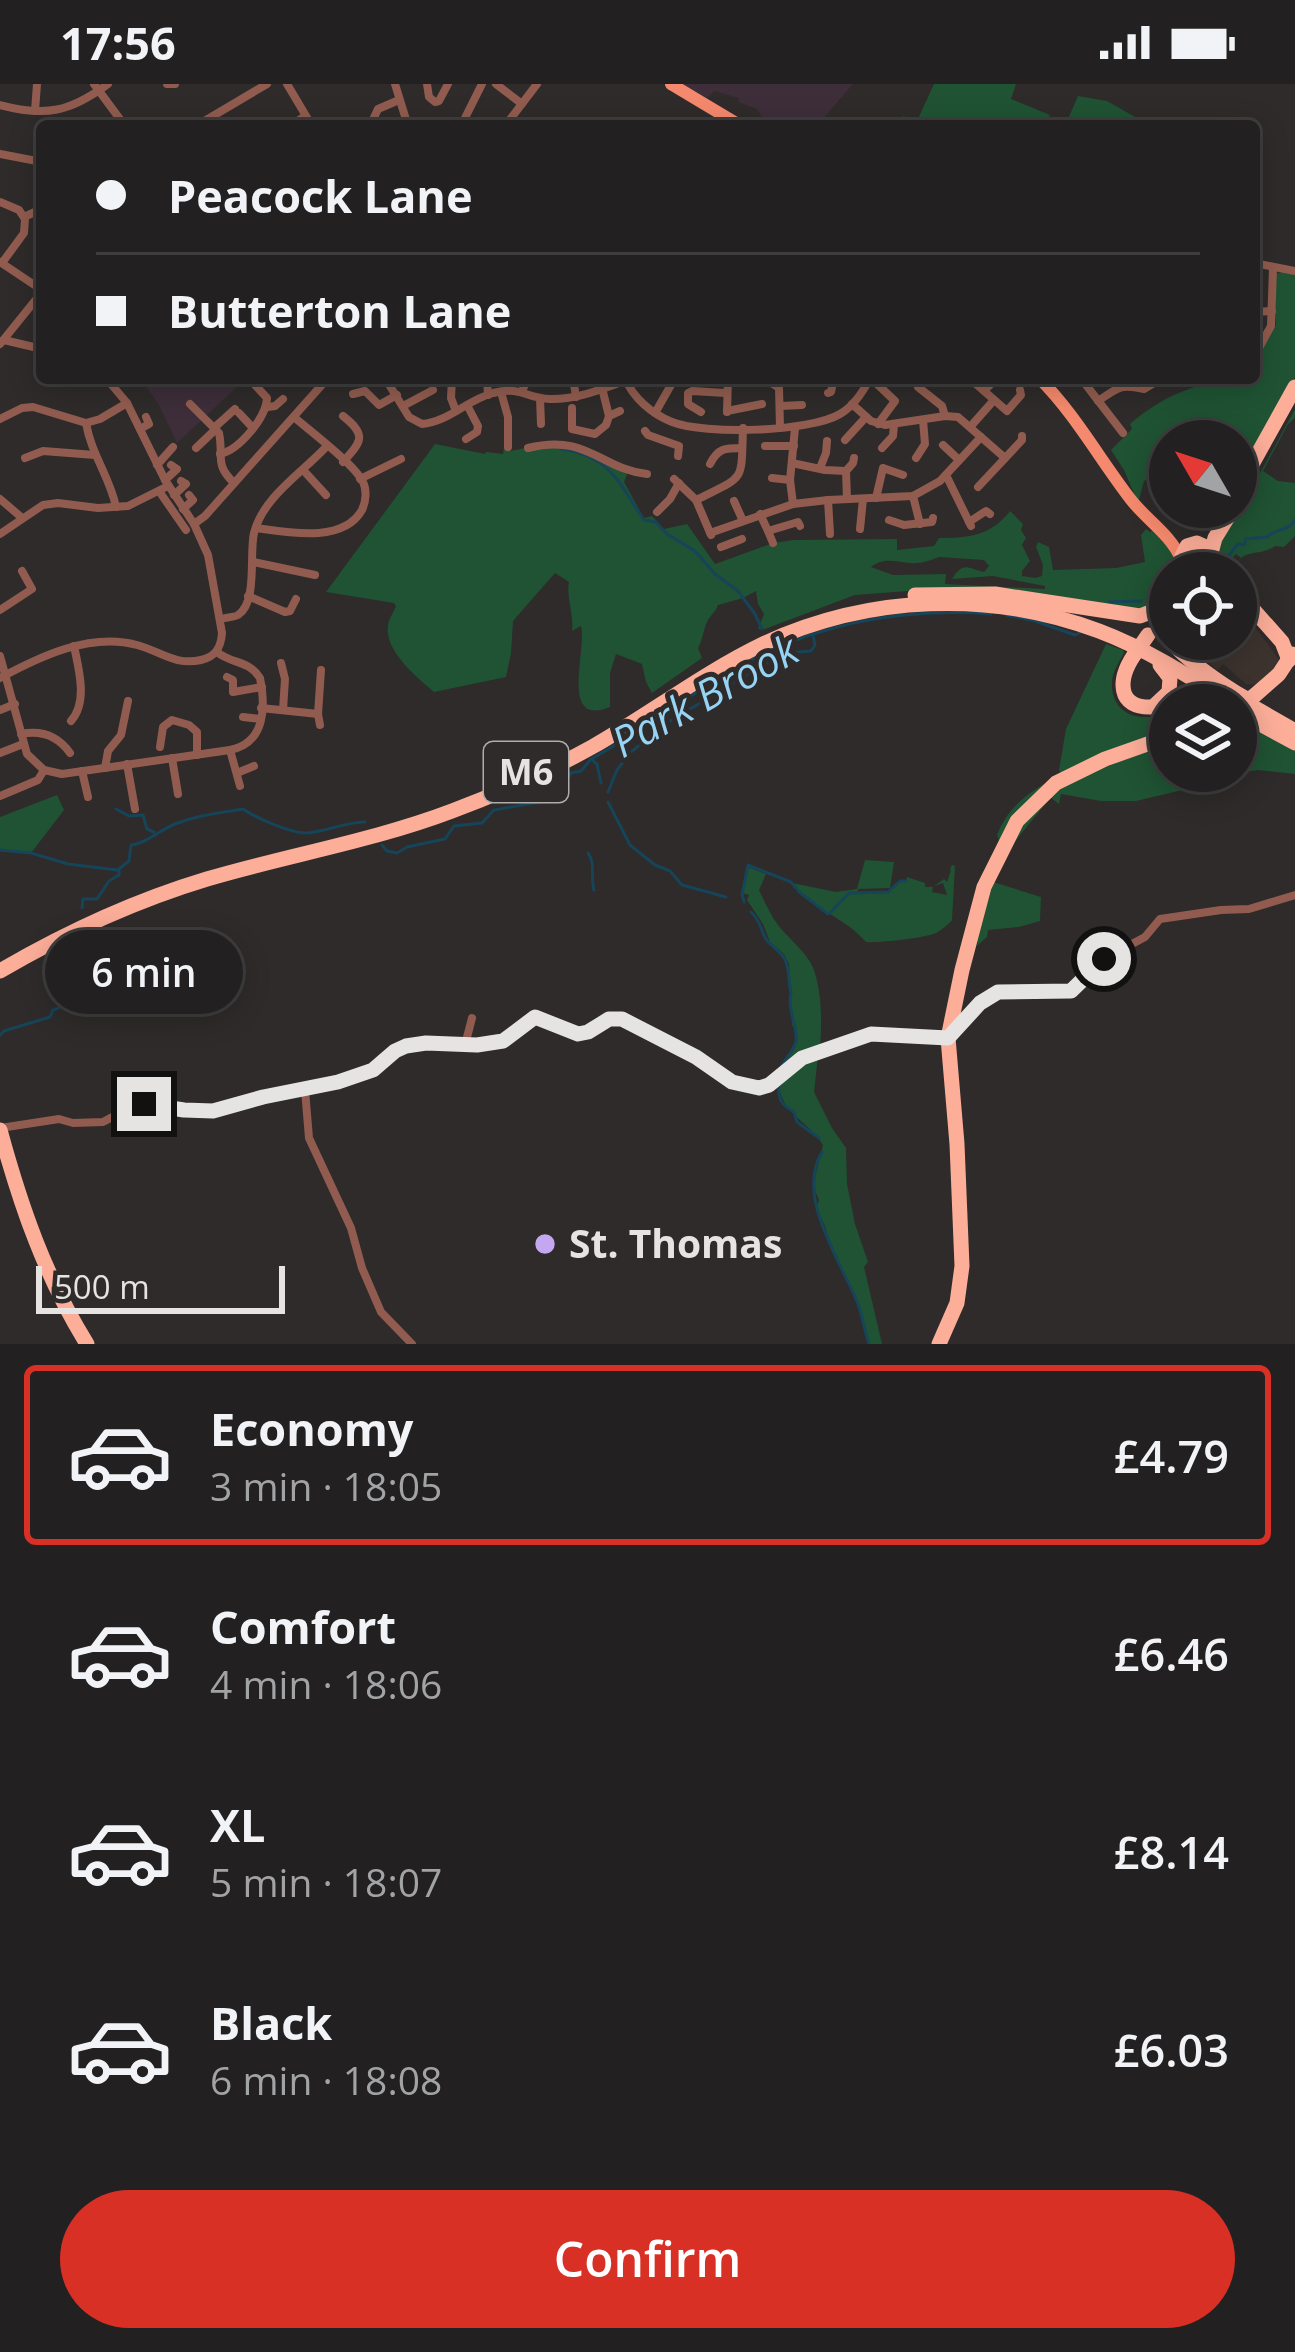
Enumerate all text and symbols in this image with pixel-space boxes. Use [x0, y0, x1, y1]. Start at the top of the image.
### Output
text: 17:56 [60, 12, 176, 73]
text: Peacock Lane [168, 165, 473, 226]
text: Butterton Lane [168, 280, 511, 341]
north arrow [1149, 420, 1257, 528]
map controls [1149, 420, 1257, 792]
button: locate [1149, 552, 1257, 660]
water label: Park Brook [601, 619, 809, 769]
button: layers [1149, 684, 1257, 792]
road number: M6 [484, 742, 568, 802]
callout: 6 min [45, 930, 243, 1014]
route start [1077, 932, 1131, 986]
text: 6 min [91, 945, 197, 998]
route end [117, 1077, 171, 1131]
place label: St. Thomas [569, 1216, 782, 1269]
marker: St. Thomas [532, 1231, 558, 1257]
scale bar [36, 1260, 285, 1313]
text: 500 m [54, 1264, 150, 1309]
text: Economy [210, 1398, 413, 1459]
icon: car [66, 1401, 174, 1509]
text: £4.79 [1114, 1425, 1229, 1486]
text: 3 min · 18:05 [210, 1459, 442, 1512]
text: Comfort [210, 1596, 396, 1657]
icon: car [66, 1599, 174, 1707]
text: £6.46 [1114, 1623, 1229, 1684]
text: 4 min · 18:06 [210, 1657, 442, 1710]
text: XL [210, 1794, 265, 1855]
icon: car [66, 1797, 174, 1905]
text: £8.14 [1114, 1821, 1229, 1882]
text: 5 min · 18:07 [210, 1855, 442, 1908]
text: Black [210, 1992, 332, 2053]
icon: car [66, 1995, 174, 2103]
text: £6.03 [1114, 2019, 1229, 2080]
text: 6 min · 18:08 [210, 2053, 442, 2106]
button: Confirm [60, 2190, 1235, 2328]

